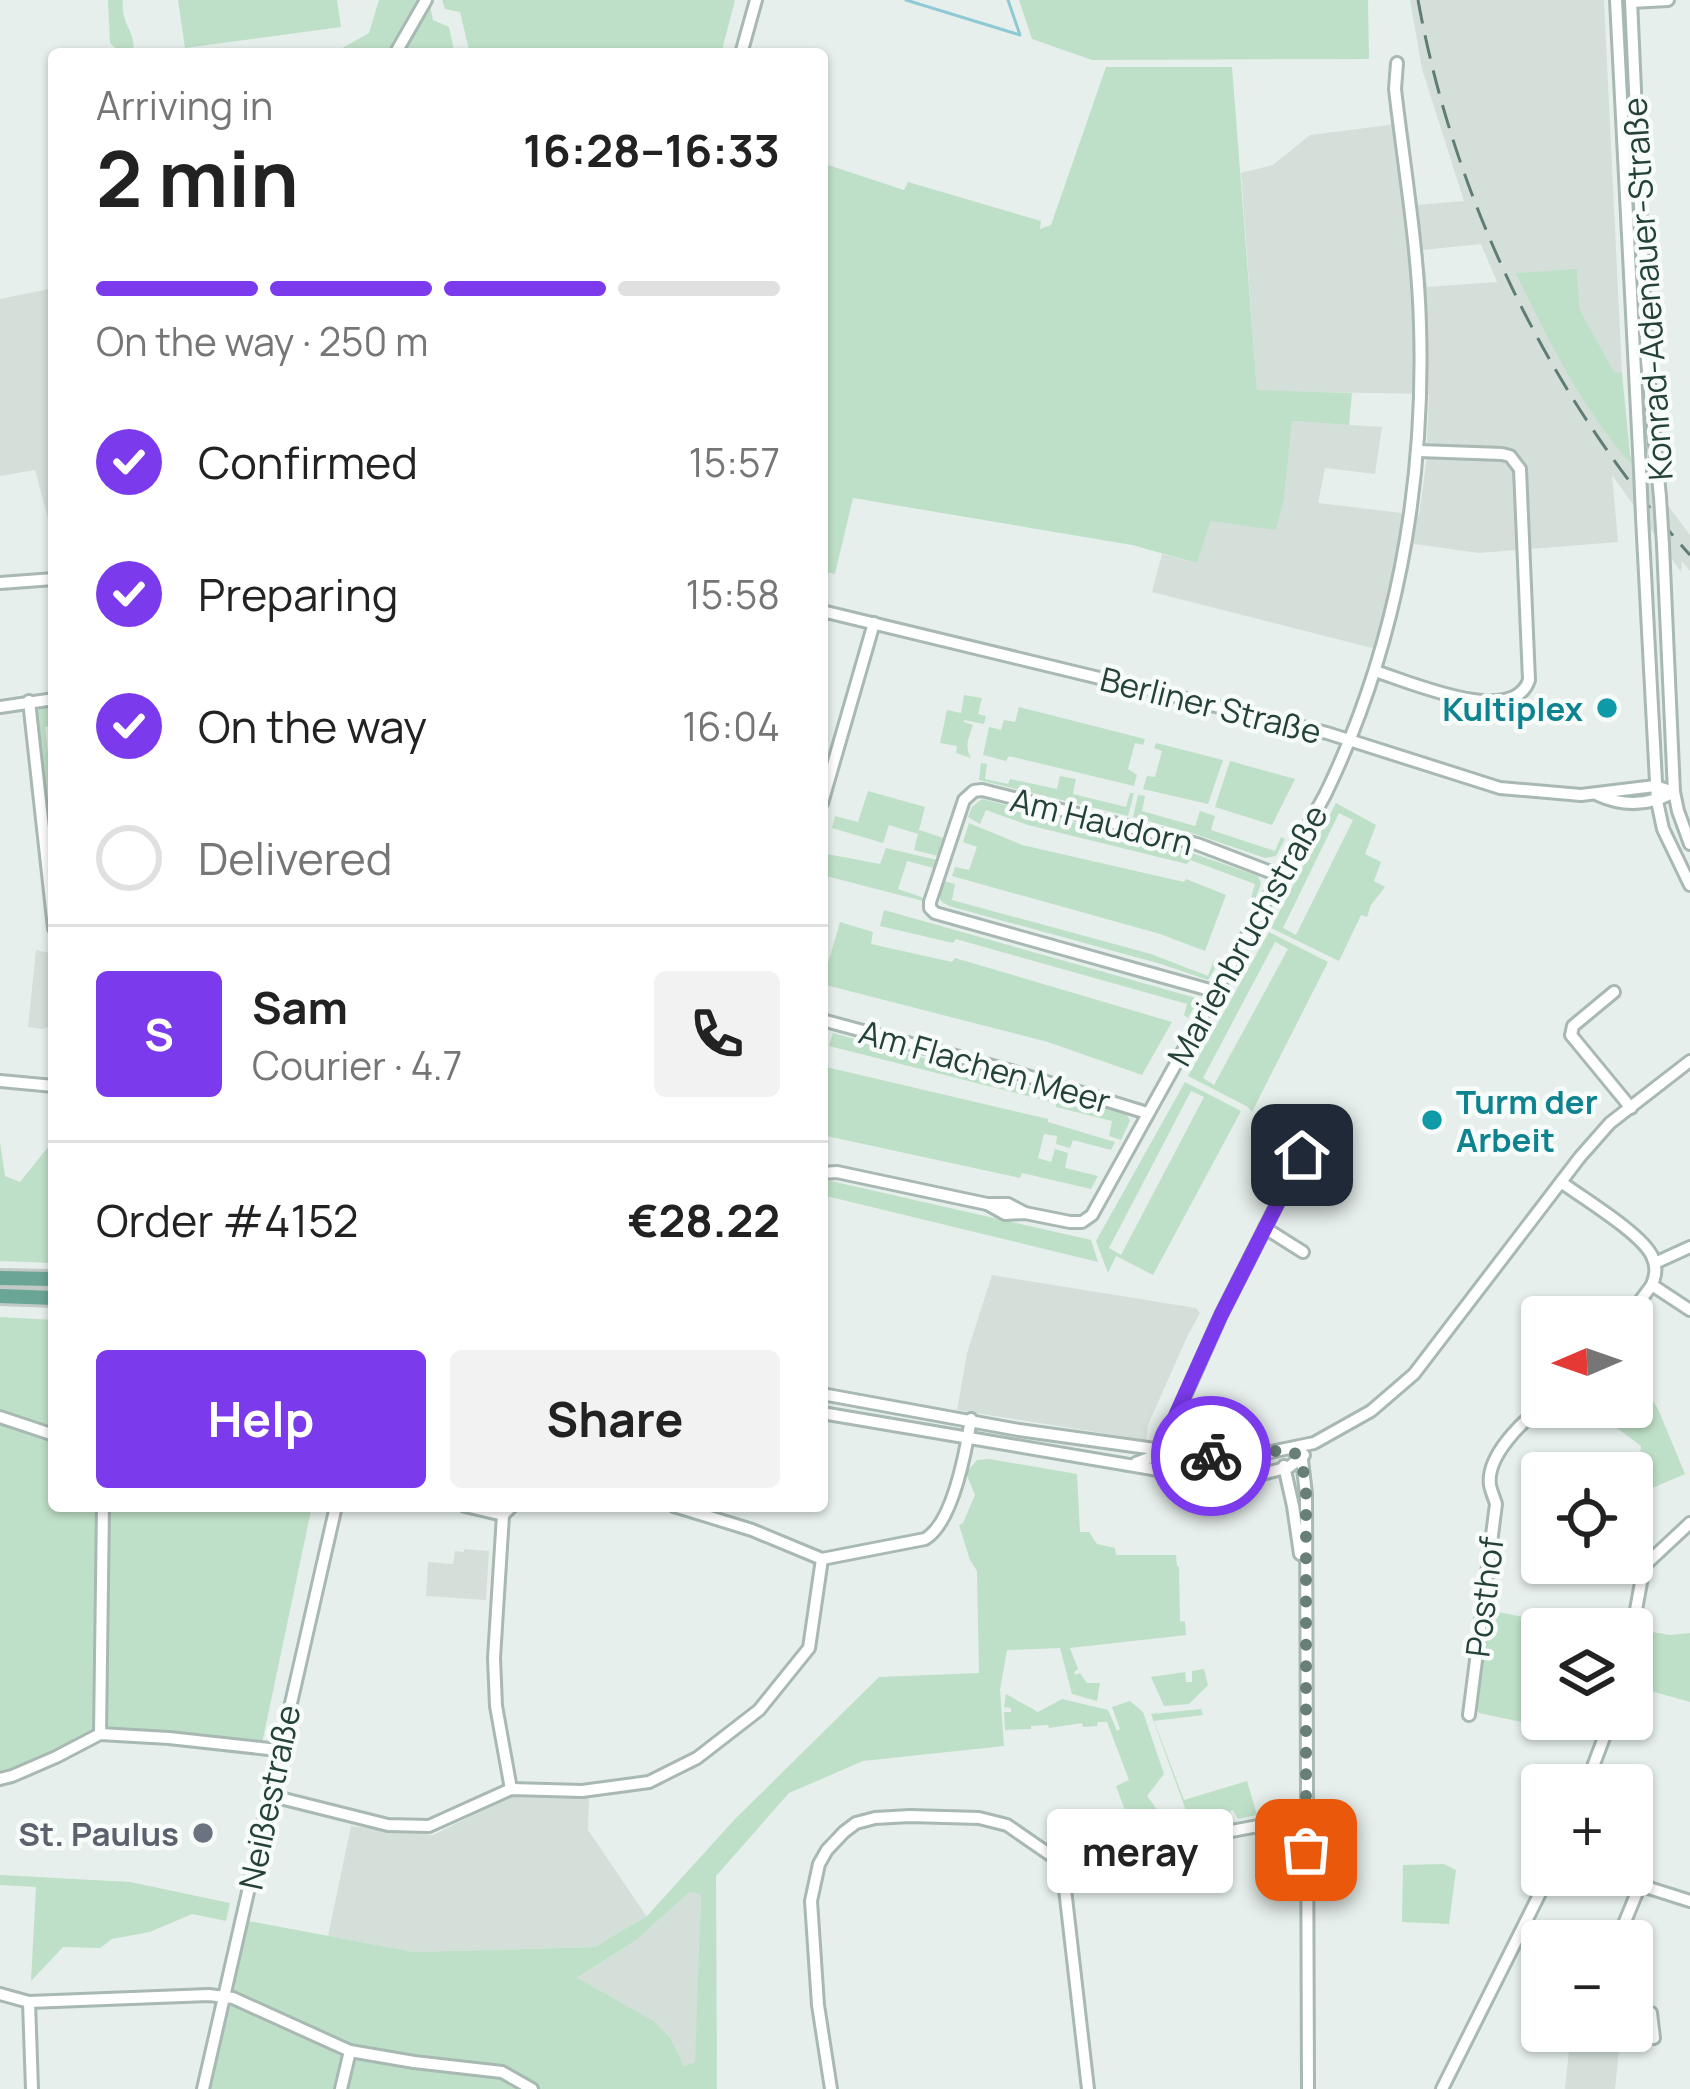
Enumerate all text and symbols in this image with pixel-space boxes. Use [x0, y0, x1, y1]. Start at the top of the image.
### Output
text: Arriving in [96, 78, 273, 132]
street label: Konrad-Adenauer-Straße [1611, 96, 1683, 482]
text: 16:28–16:33 [523, 119, 780, 181]
text: 2 min [96, 124, 299, 230]
text: On the way · 250 m [96, 314, 428, 368]
icon: check [96, 429, 162, 495]
text: Confirmed [198, 431, 418, 493]
text: 15:57 [689, 435, 780, 489]
icon: check [96, 561, 162, 627]
text: Preparing [198, 563, 398, 625]
text: 15:58 [685, 567, 780, 621]
street label: Berliner Straße [1096, 656, 1326, 754]
place label: Kultiplex [1442, 686, 1583, 731]
icon: check [96, 693, 162, 759]
text: On the way [198, 695, 427, 757]
marker: Kultiplex [1594, 695, 1620, 721]
text: 16:04 [682, 699, 780, 753]
street label: Am Haudorn [1006, 777, 1198, 865]
street label: Marienbruchstraße [1157, 796, 1337, 1074]
text: Delivered [198, 827, 393, 889]
button: phone [654, 971, 780, 1097]
text: Sam [252, 976, 348, 1038]
text: S [144, 1003, 174, 1065]
street label: Am Flachen Meer [854, 1009, 1116, 1123]
text: Courier · 4.7 [252, 1038, 462, 1092]
place label: Turm der Arbeit [1456, 1079, 1598, 1162]
pin [1251, 1104, 1353, 1206]
marker: Turm der Arbeit [1419, 1107, 1445, 1133]
icon: home [1269, 1122, 1335, 1188]
text: Order #4152 [96, 1189, 358, 1251]
text: €28.22 [628, 1189, 780, 1251]
north arrow [1521, 1296, 1653, 1428]
map controls [1521, 1296, 1653, 2052]
button: Help [96, 1350, 426, 1488]
button: Share [450, 1350, 780, 1488]
courier [1151, 1396, 1271, 1516]
icon: bike [1178, 1423, 1244, 1489]
button: locate [1521, 1452, 1653, 1584]
street label: Posthof [1454, 1534, 1514, 1660]
button: layers [1521, 1608, 1653, 1740]
street label: Neißestraße [227, 1700, 311, 1894]
button: + [1521, 1764, 1653, 1896]
pin [1255, 1799, 1357, 1901]
callout: meray [1048, 1808, 1234, 1892]
place label: St. Paulus [18, 1811, 179, 1856]
icon: bag [1273, 1817, 1339, 1883]
marker: St. Paulus [190, 1820, 216, 1846]
text: meray [1082, 1824, 1198, 1878]
button: − [1521, 1920, 1653, 2052]

